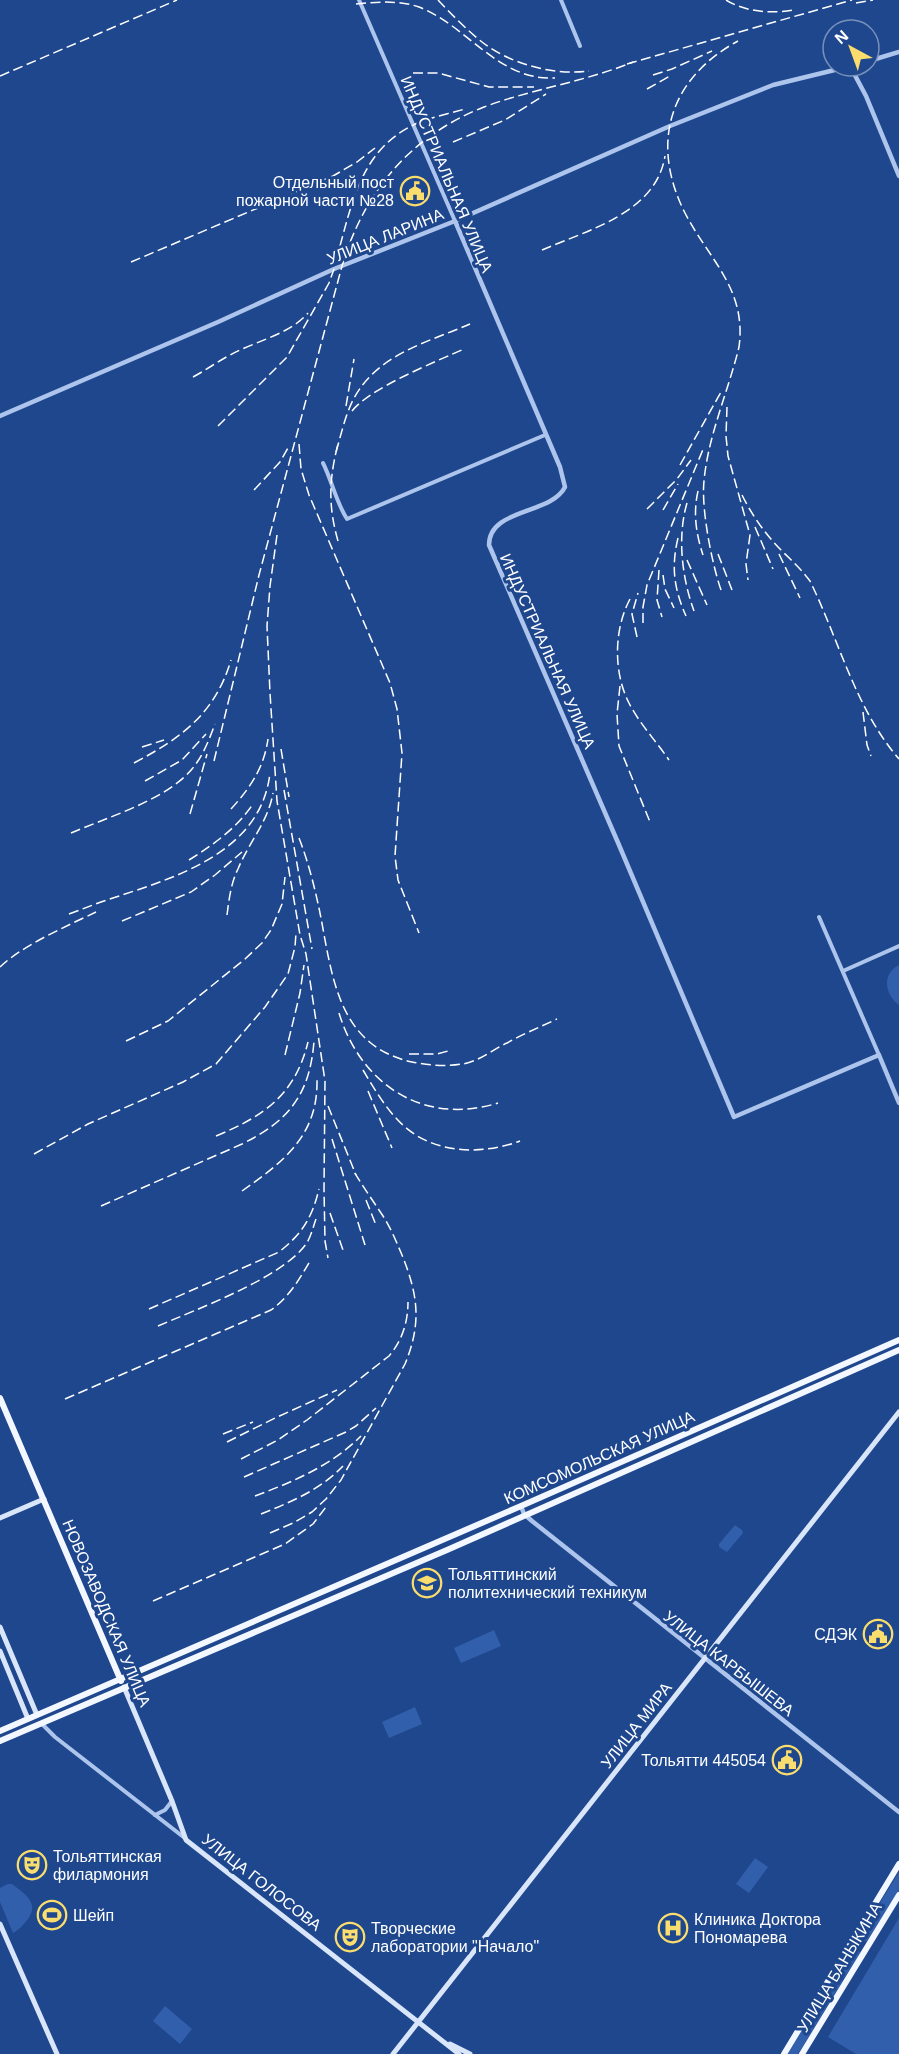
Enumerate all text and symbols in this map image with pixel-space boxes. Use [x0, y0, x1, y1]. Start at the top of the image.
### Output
north arrow [821, 18, 881, 78]
text: N [832, 27, 851, 47]
street label: ИНДУСТРИАЛЬНАЯ УЛИЦА [397, 73, 496, 275]
place label: Отдельный пост пожарной части №28 [236, 174, 395, 209]
public building icon: Отдельный пост пожарной части №28 [399, 175, 431, 207]
street label: УЛИЦА ЛАРИНА [324, 205, 446, 268]
street label: ИНДУСТРИАЛЬНАЯ УЛИЦА [497, 551, 598, 752]
street label: КОМСОМОЛЬСКАЯ УЛИЦА [501, 1408, 697, 1507]
street label: НОВОЗАВОДСКАЯ УЛИЦА [59, 1517, 154, 1710]
place label: Тольяттинский политехнический техникум [448, 1566, 647, 1601]
school or university icon: Тольяттинский политехнический техникум [411, 1567, 443, 1599]
street label: УЛИЦА КАРБЫШЕВА [660, 1607, 797, 1720]
public building icon: СДЭК [862, 1618, 894, 1650]
place label: СДЭК [814, 1626, 858, 1643]
street label: УЛИЦА МИРА [598, 1679, 675, 1771]
public building icon: Тольятти 445054 [771, 1744, 803, 1776]
place label: Тольятти 445054 [641, 1752, 766, 1769]
street label: УЛИЦА ГОЛОСОВА [199, 1831, 325, 1934]
place label: Тольяттинская филармония [53, 1848, 162, 1883]
theatre icon: Тольяттинская филармония [16, 1849, 48, 1881]
sports icon: Шейп [36, 1899, 68, 1931]
street label: УЛИЦА БАНЫКИНА [794, 1899, 885, 2035]
place label: Шейп [73, 1907, 114, 1924]
place label: Клиника Доктора Пономарева [694, 1911, 821, 1946]
hospital icon: Клиника Доктора Пономарева [657, 1912, 689, 1944]
place label: Творческие лаборатории "Начало" [371, 1920, 539, 1955]
theatre icon: Творческие лаборатории "Начало" [334, 1921, 366, 1953]

